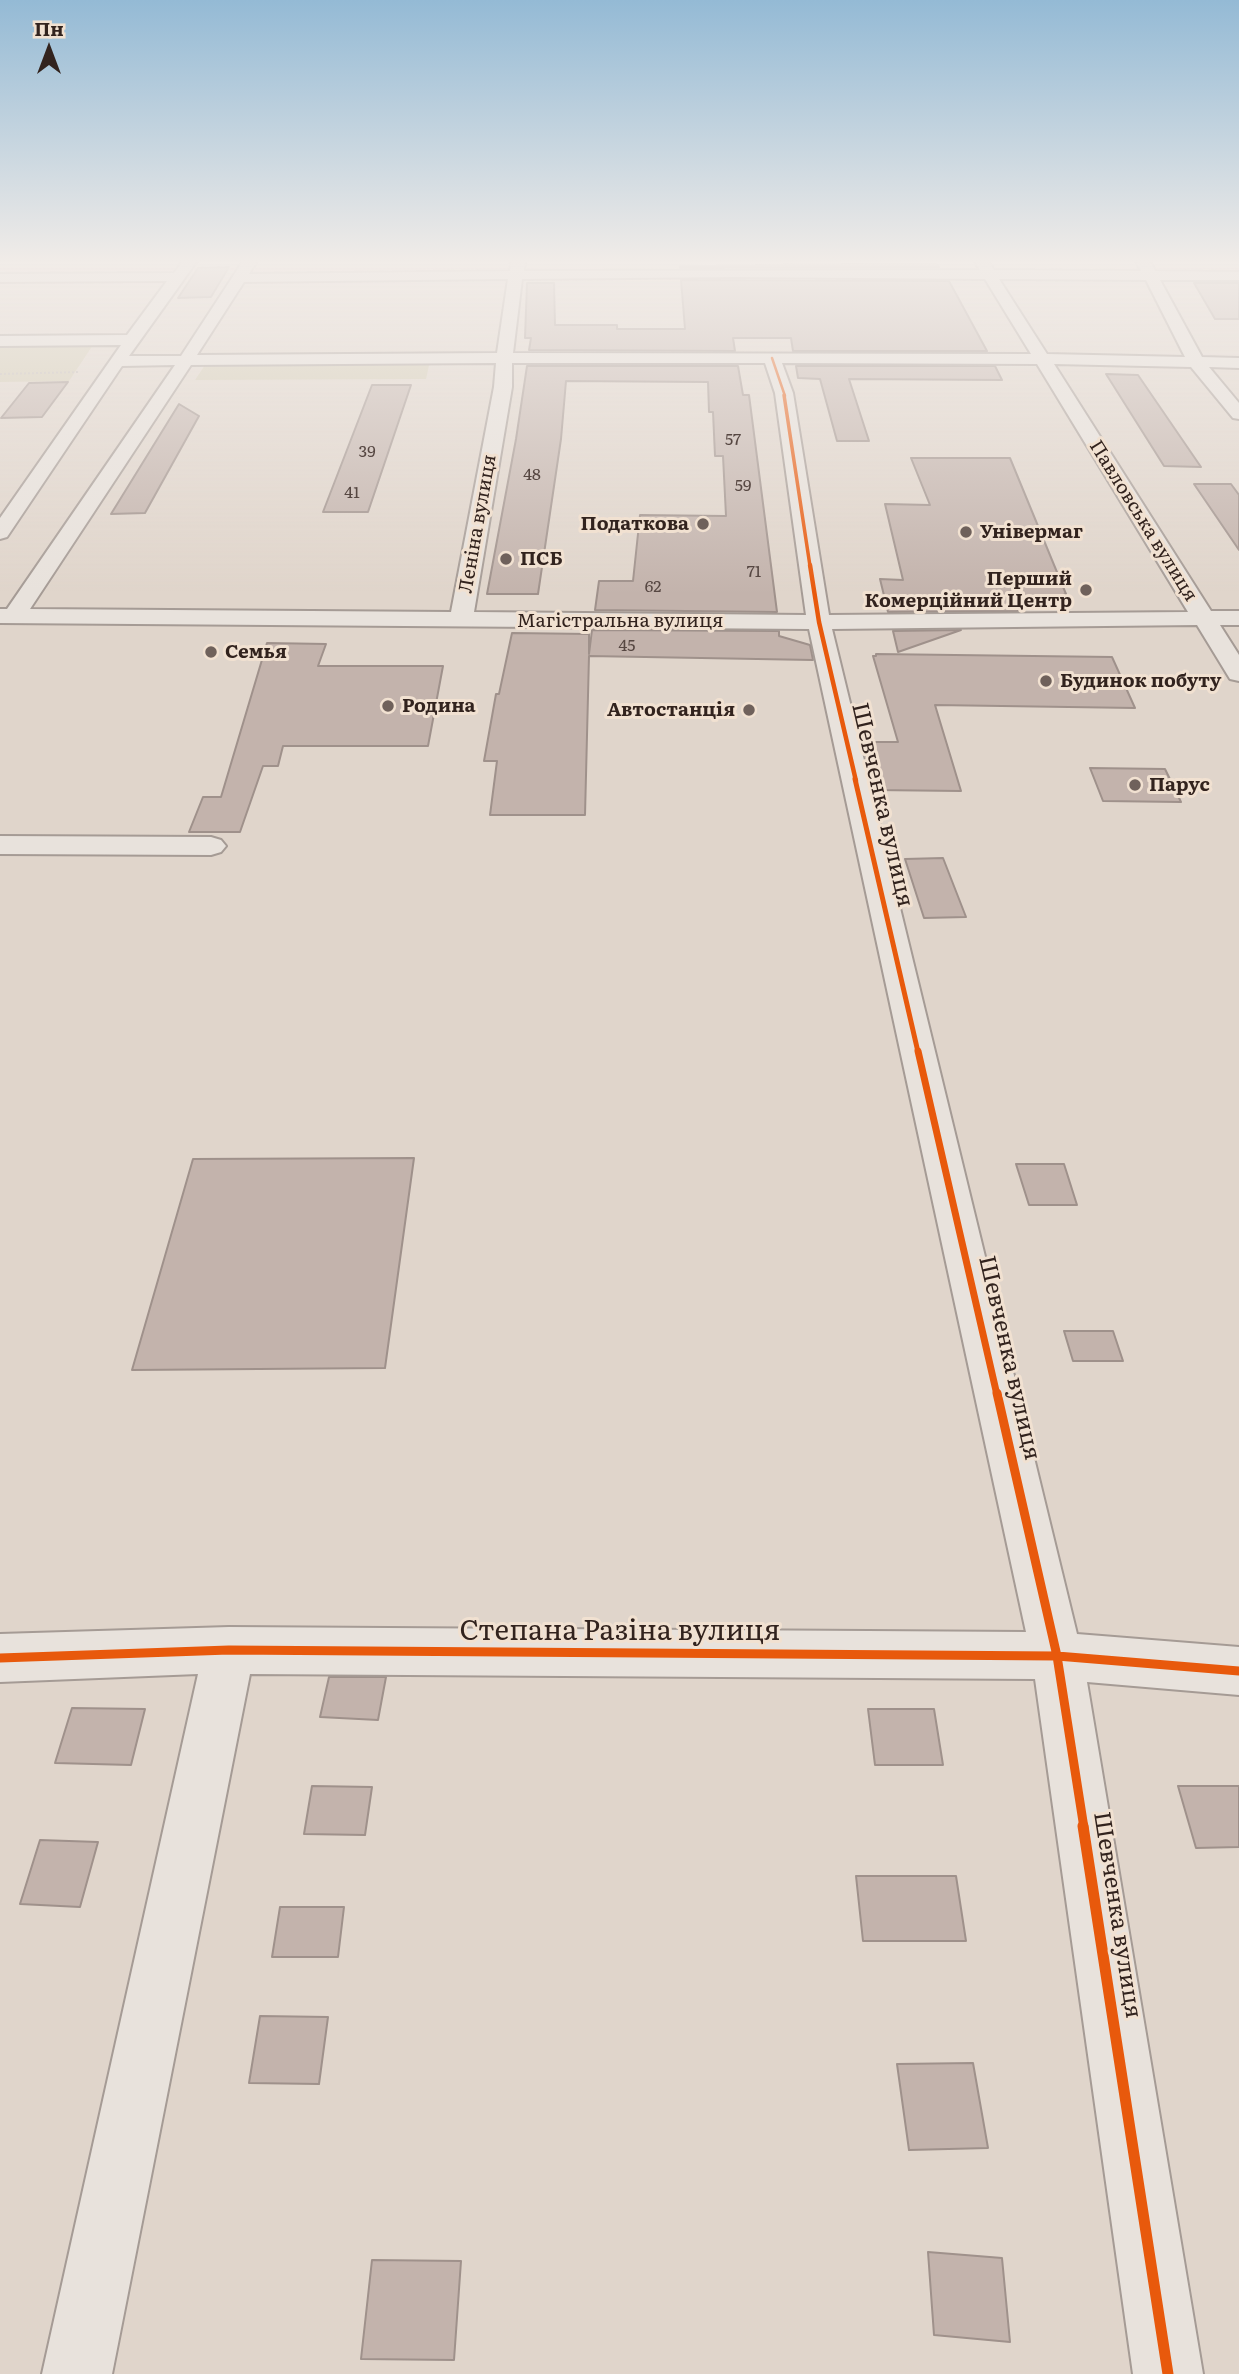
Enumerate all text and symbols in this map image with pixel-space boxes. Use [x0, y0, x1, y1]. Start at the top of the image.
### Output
north arrow [14, 14, 84, 84]
text: Пн [34, 14, 64, 42]
house number: 57 [725, 430, 741, 450]
street label: Павловська вулиця [1084, 436, 1202, 606]
house number: 39 [358, 442, 376, 462]
street label: Леніна вулиця [455, 453, 501, 595]
house number: 48 [523, 465, 541, 485]
house number: 59 [735, 476, 751, 496]
house number: 41 [344, 483, 360, 503]
place label: Податкова [581, 513, 689, 535]
marker: Податкова [695, 516, 711, 532]
place label: Універмаг [980, 521, 1083, 543]
marker: Універмаг [958, 524, 974, 540]
place label: ПСБ [520, 548, 563, 570]
marker: ПСБ [498, 551, 514, 567]
house number: 71 [747, 562, 761, 582]
place label: Перший Комерційний Центр [865, 568, 1072, 612]
house number: 62 [645, 577, 661, 597]
marker: Перший Комерційний Центр [1078, 582, 1094, 598]
street label: Магістральна вулиця [517, 610, 723, 632]
house number: 45 [619, 636, 635, 656]
place label: Семья [225, 641, 287, 663]
marker: Семья [203, 644, 219, 660]
place label: Будинок побуту [1060, 670, 1221, 692]
marker: Будинок побуту [1038, 673, 1054, 689]
place label: Родина [402, 695, 476, 717]
marker: Родина [380, 698, 396, 714]
place label: Автостанція [607, 699, 735, 721]
street label: Шевченка вулиця [845, 700, 919, 910]
marker: Автостанція [741, 702, 757, 718]
place label: Парус [1149, 774, 1210, 796]
marker: Парус [1127, 777, 1143, 793]
street label: Шевченка вулиця [972, 1253, 1046, 1463]
street label: Степана Разіна вулиця [460, 1615, 780, 1649]
street label: Шевченка вулиця [1087, 1810, 1147, 2020]

